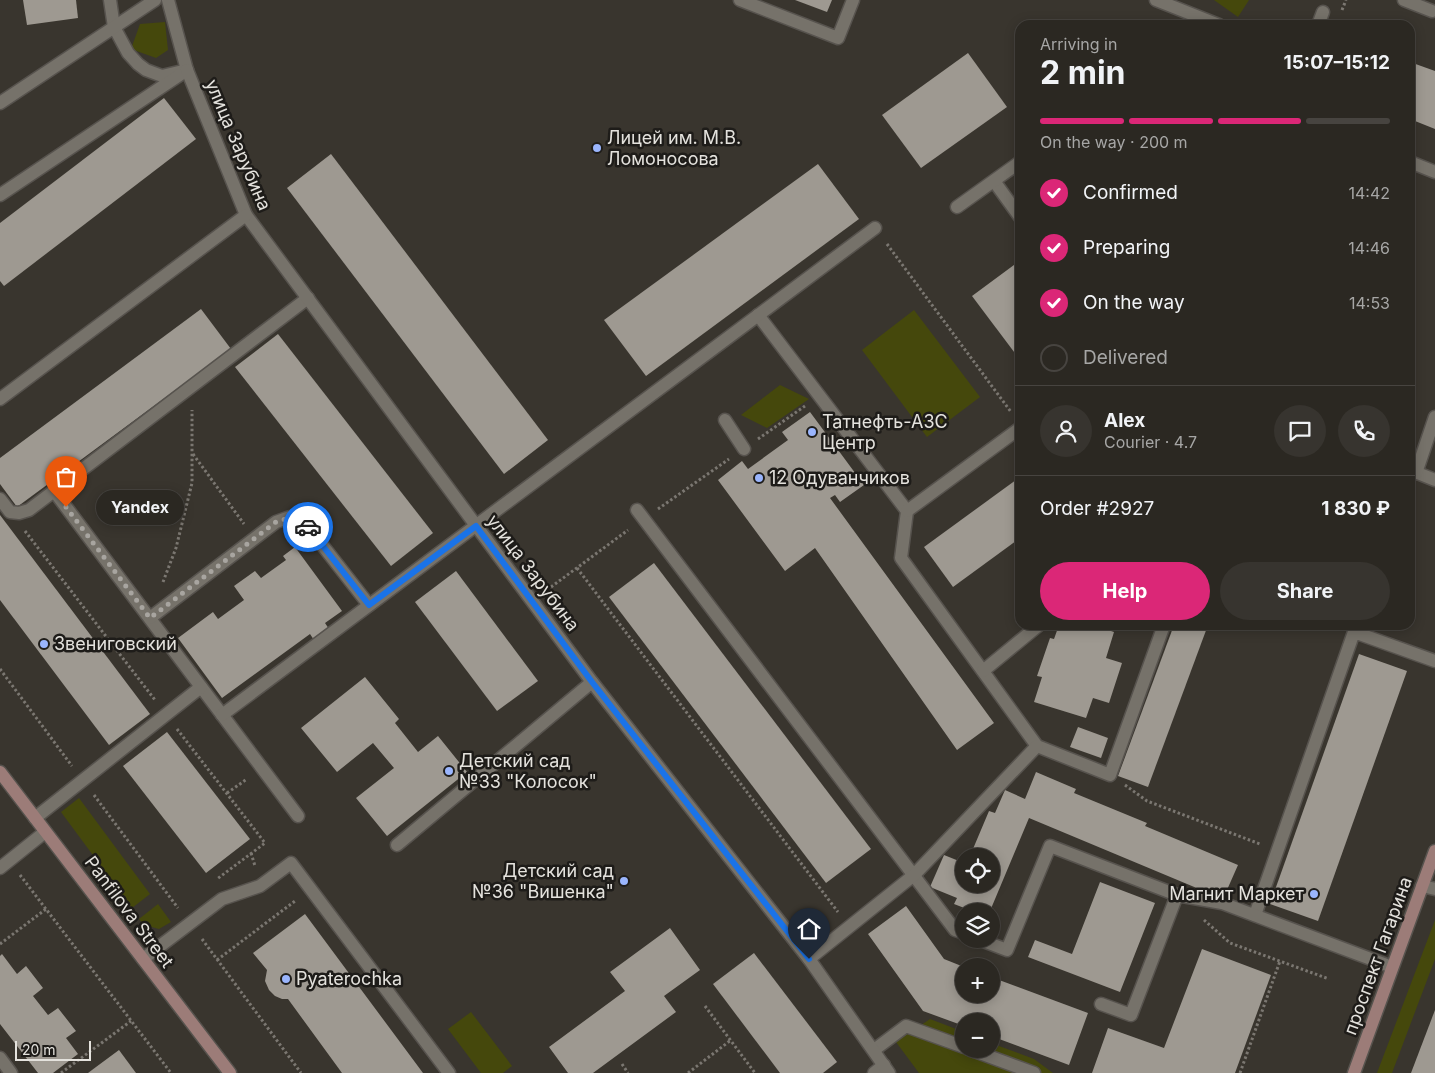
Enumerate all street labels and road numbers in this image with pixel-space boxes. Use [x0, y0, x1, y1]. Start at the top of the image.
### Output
street label: улица Зарубина [201, 76, 276, 213]
street label: улица Зарубина [483, 510, 584, 635]
street label: Panfilova Street [81, 852, 178, 972]
street label: проспект Гагарина [1339, 874, 1416, 1038]

